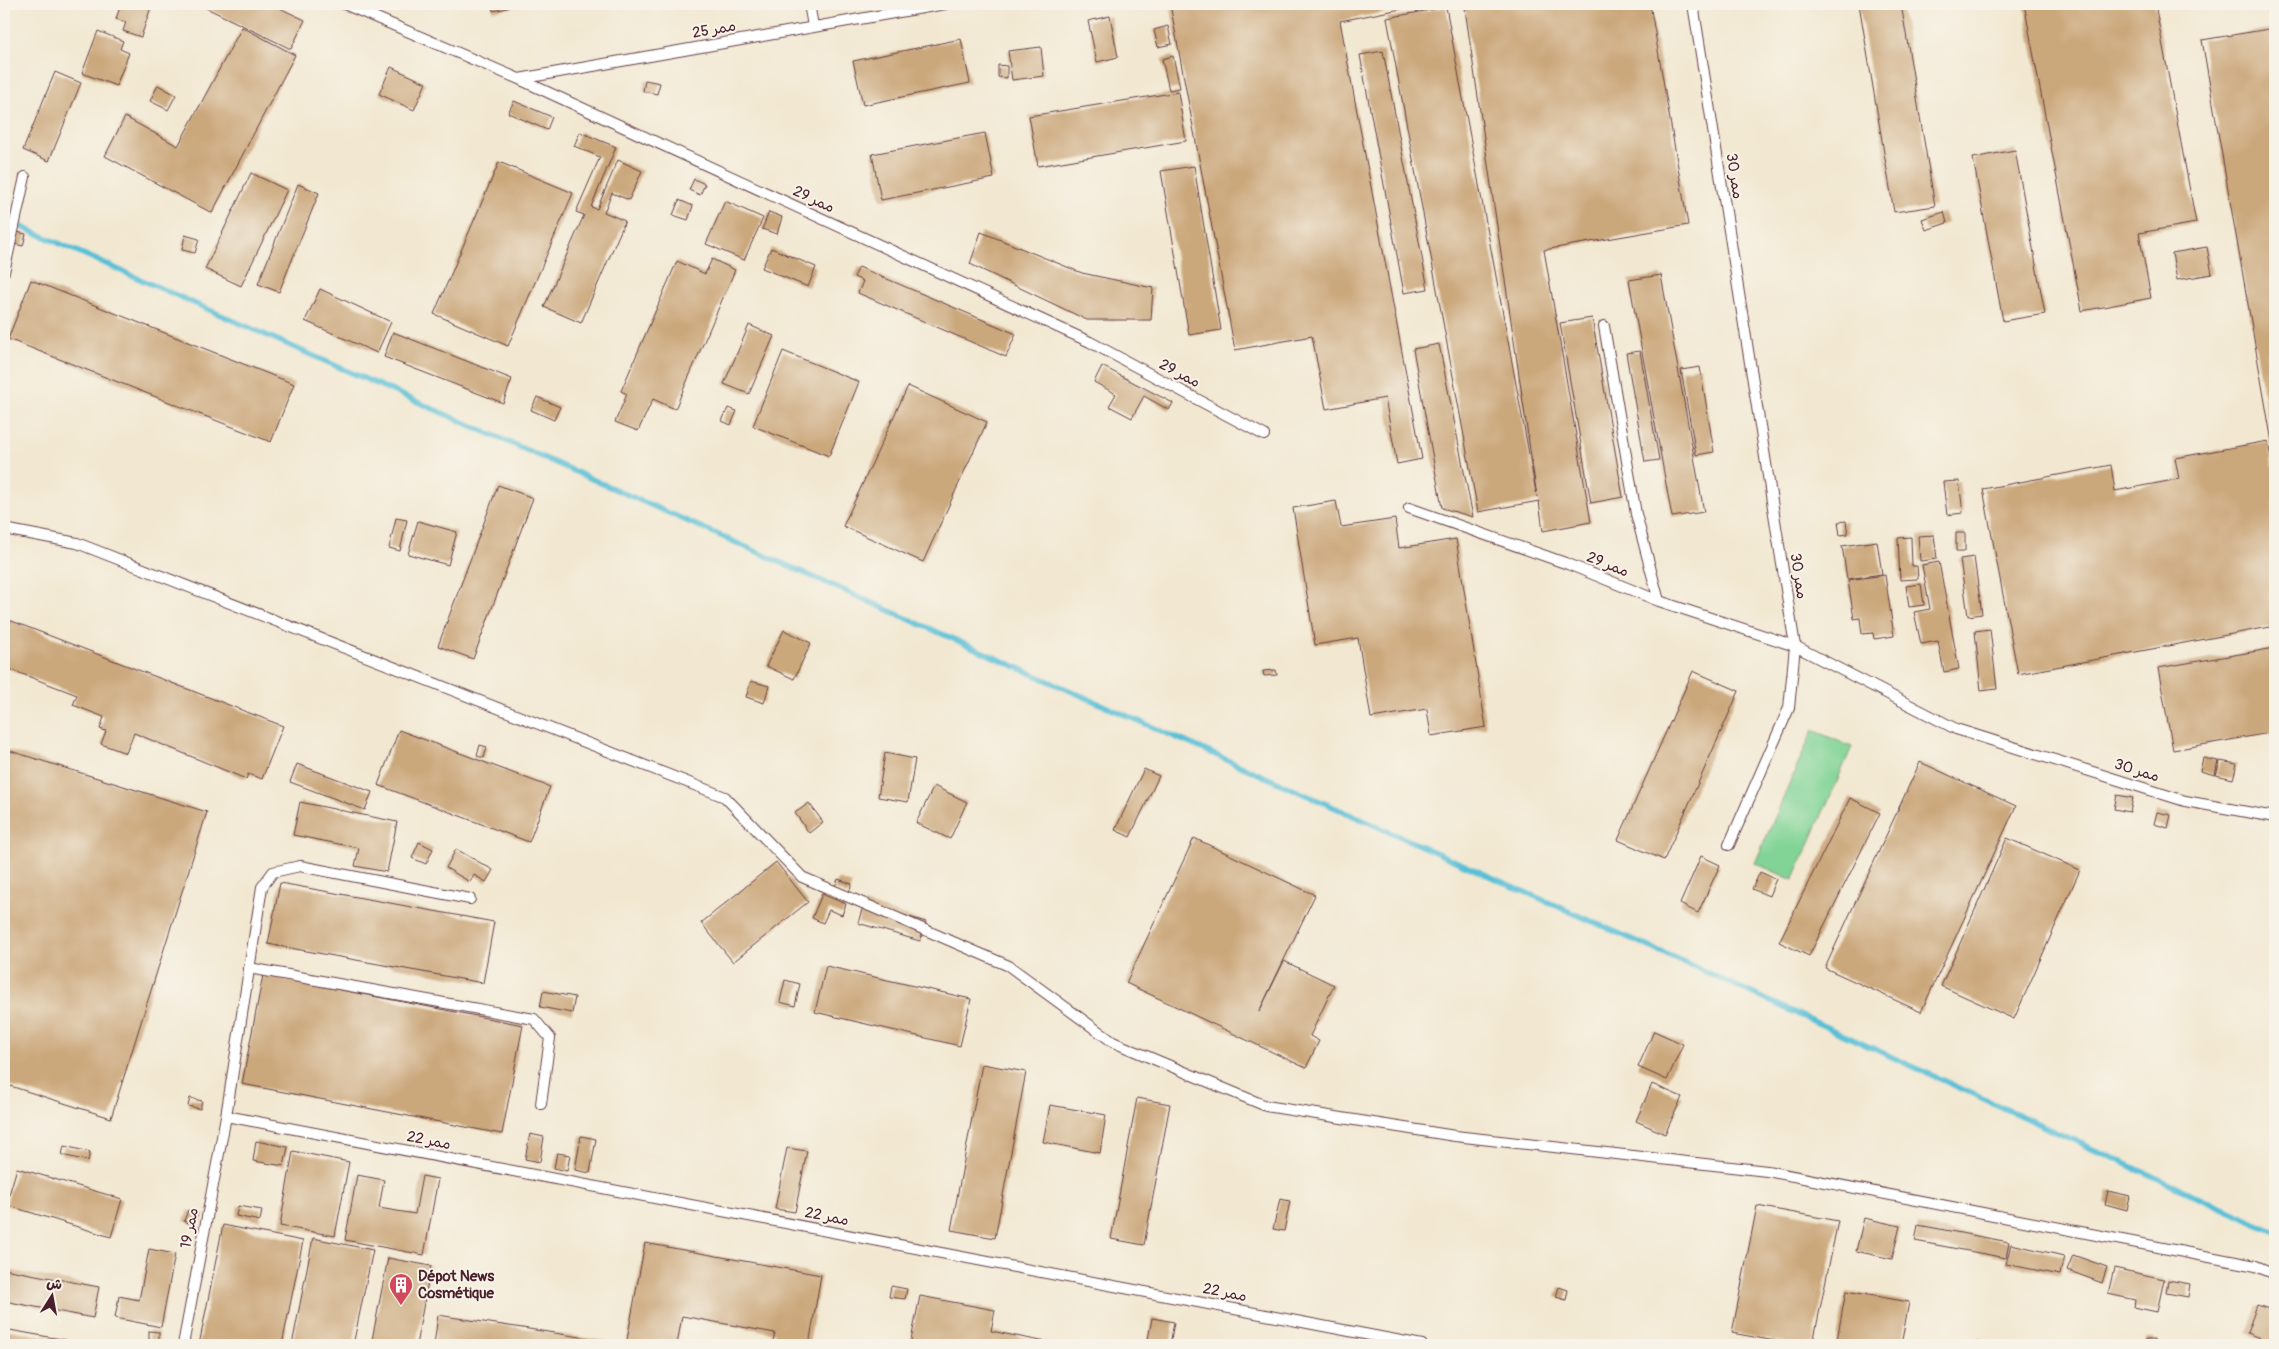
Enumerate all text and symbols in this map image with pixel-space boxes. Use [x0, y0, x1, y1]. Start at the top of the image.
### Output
street label: ممر 25 [691, 16, 737, 43]
street label: ممر 30 [1722, 152, 1748, 200]
street label: ممر 29 [790, 182, 838, 217]
street label: ممر 29 [1156, 355, 1204, 392]
street label: ممر 29 [1584, 547, 1632, 581]
street label: ممر 30 [1786, 552, 1812, 600]
street label: ممر 30 [2112, 755, 2162, 786]
street label: ممر 22 [405, 1127, 452, 1154]
street label: ممر 22 [803, 1203, 850, 1230]
street label: ممر 19 [176, 1206, 203, 1250]
place label: Dépot News Cosmétique [418, 1267, 495, 1303]
north arrow [28, 1272, 78, 1322]
building icon: Dépot News Cosmétique [388, 1272, 414, 1306]
text: ش [45, 1274, 64, 1294]
street label: ممر 22 [1201, 1279, 1248, 1306]

